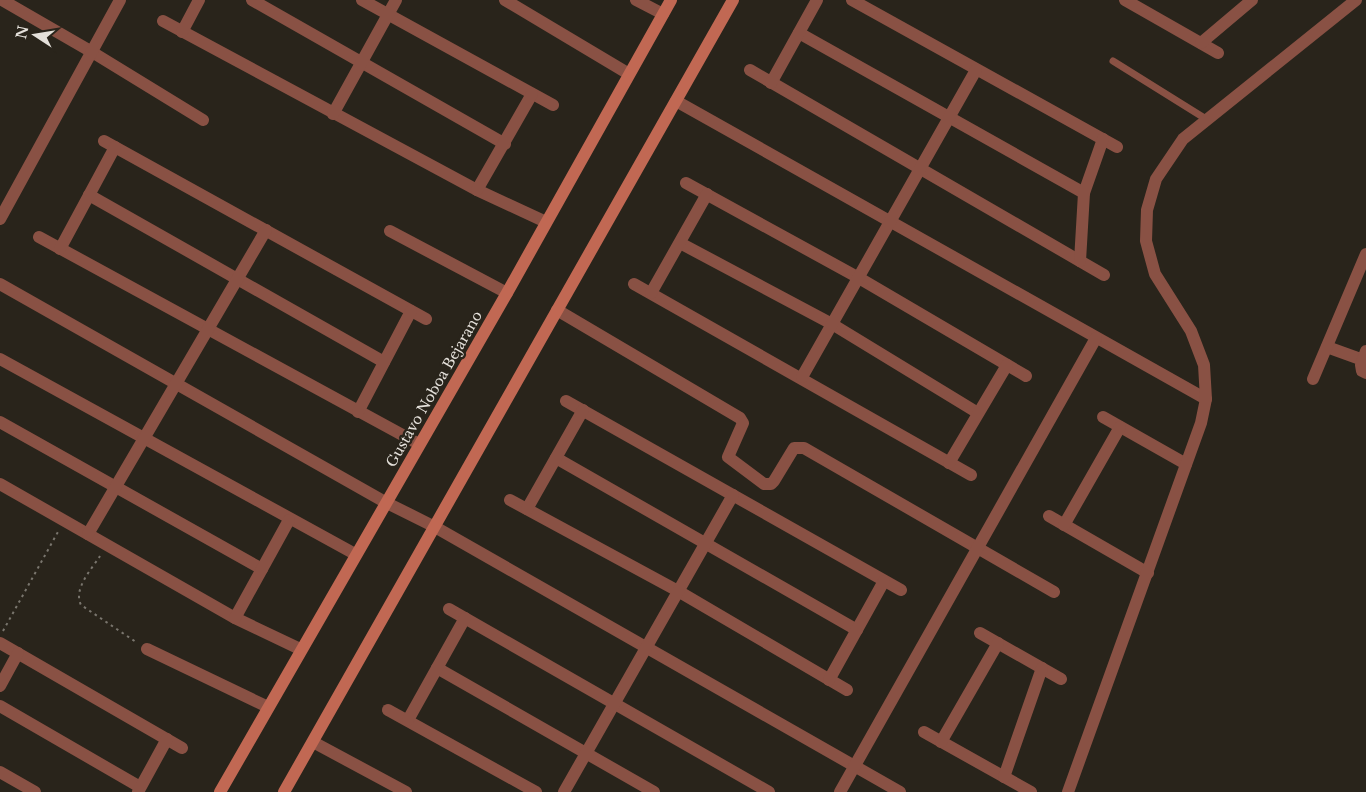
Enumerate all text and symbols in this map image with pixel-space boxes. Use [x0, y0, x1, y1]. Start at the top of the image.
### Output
north arrow [10, 10, 60, 60]
text: N [12, 24, 32, 41]
street label: Gustavo Noboa Bejarano [382, 308, 486, 470]

